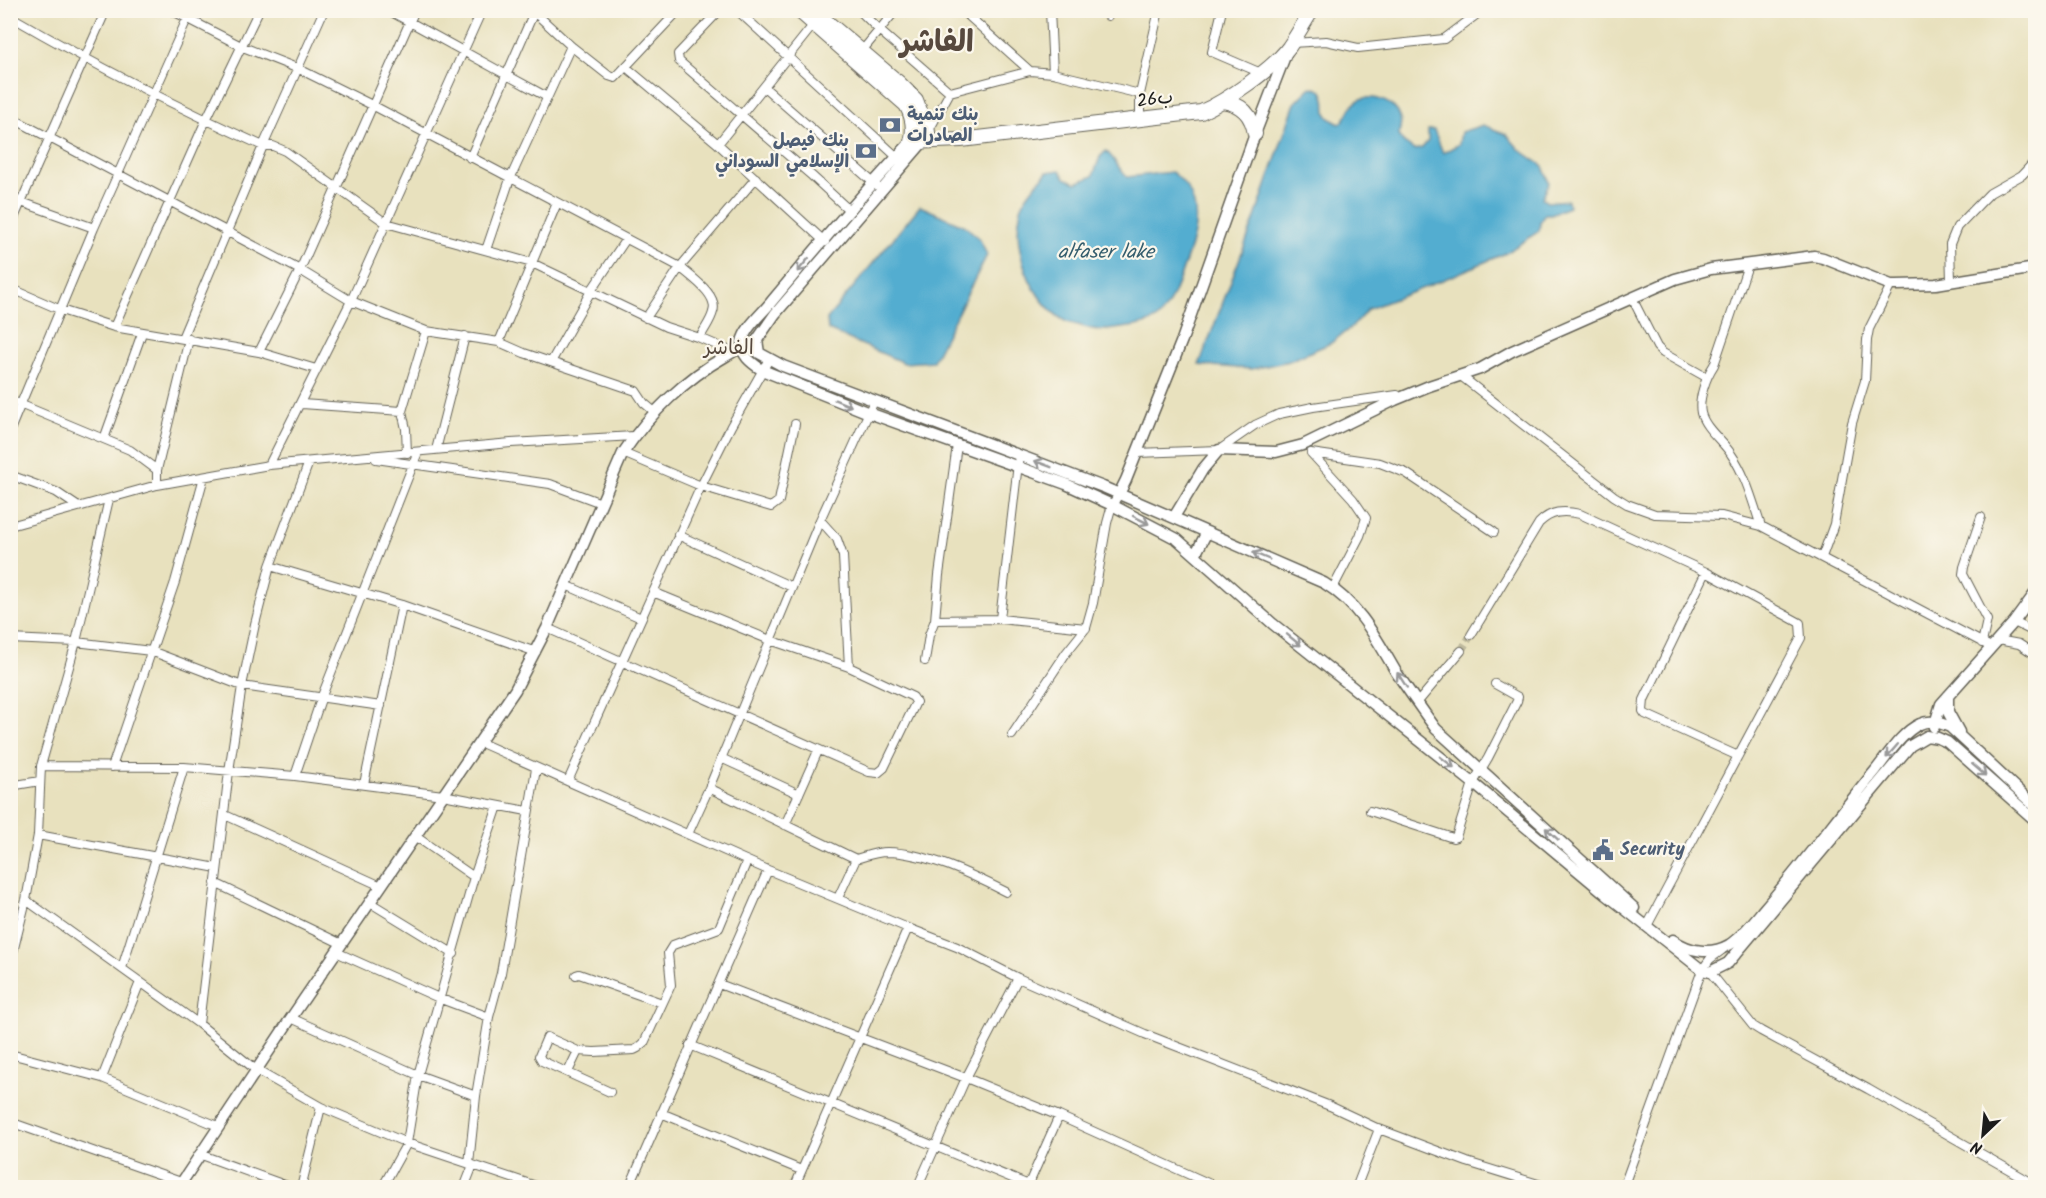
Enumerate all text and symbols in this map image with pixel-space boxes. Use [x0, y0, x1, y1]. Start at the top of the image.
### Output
district label: الفاشر [897, 19, 974, 67]
street label: 26ب [1135, 83, 1175, 117]
place label: بنك تنمية الصادرات [907, 101, 978, 151]
bank icon: بنك تنمية الصادرات [878, 113, 902, 137]
place label: بنك فيصل الإسلامي السوداني [715, 127, 849, 177]
bank icon: بنك فيصل الإسلامي السوداني [854, 139, 878, 163]
water label: alfaser lake [1058, 237, 1156, 269]
one-way arrow [796, 257, 809, 273]
district label: الفاشر [702, 332, 754, 365]
one-way arrow [833, 398, 852, 409]
one-way arrow [1034, 458, 1053, 469]
one-way arrow [1132, 515, 1150, 526]
one-way arrow [1252, 550, 1271, 561]
one-way arrow [1286, 634, 1302, 647]
one-way arrow [1396, 672, 1408, 689]
one-way arrow [1885, 743, 1898, 759]
one-way arrow [1438, 755, 1454, 768]
one-way arrow [1971, 763, 1986, 777]
one-way arrow [1545, 827, 1560, 841]
place label: Security [1620, 836, 1686, 865]
public building icon: Security [1591, 838, 1615, 862]
north arrow [1953, 1105, 2013, 1165]
text: N [1967, 1134, 1987, 1161]

